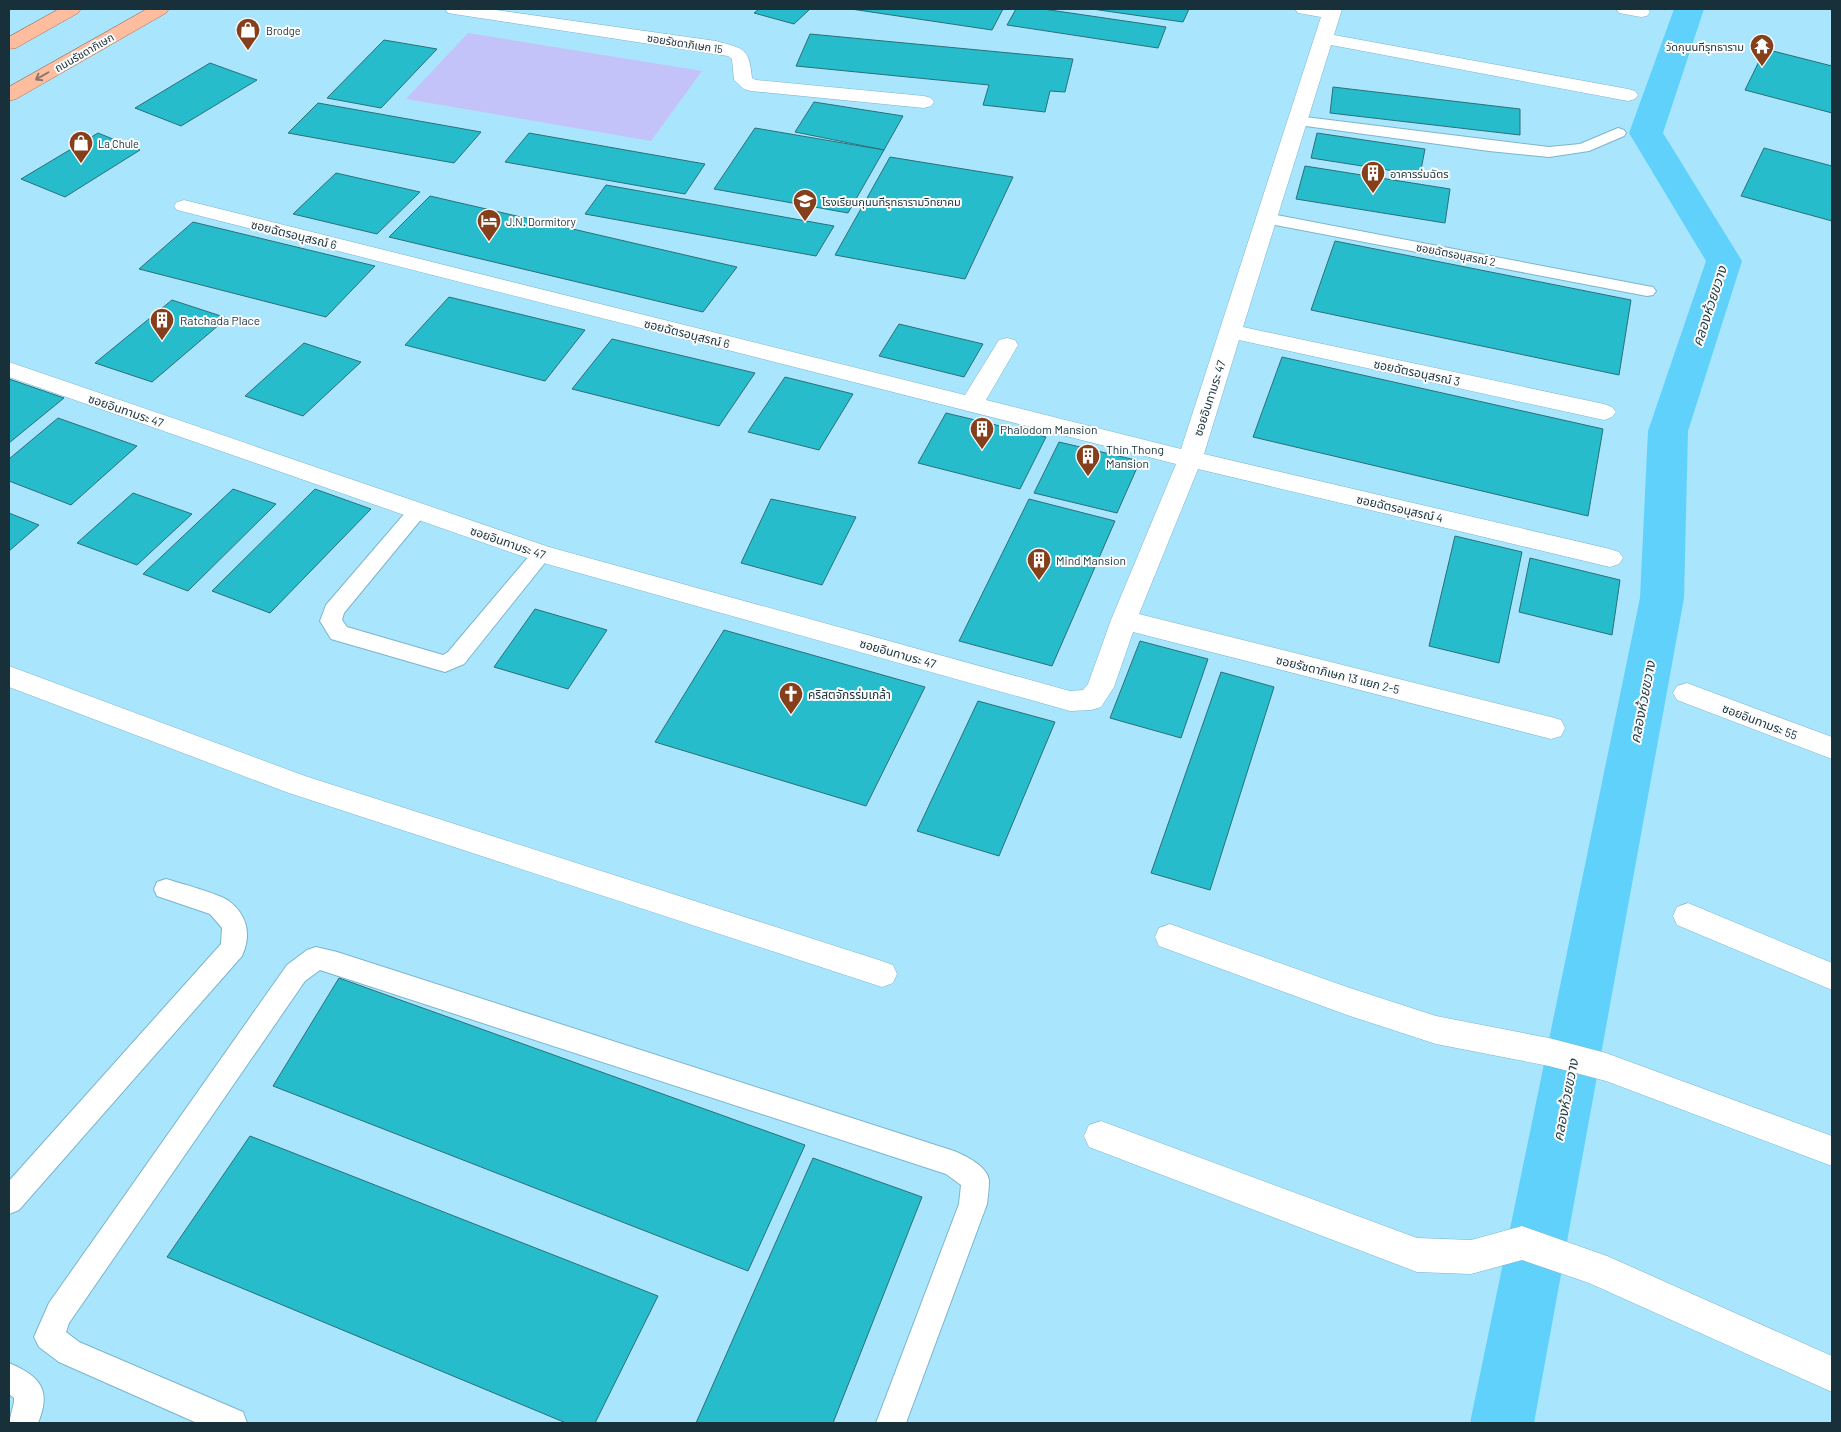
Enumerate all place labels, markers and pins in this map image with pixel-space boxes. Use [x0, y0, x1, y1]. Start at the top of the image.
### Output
shop icon: Brodge [235, 17, 261, 51]
place label: Brodge [266, 24, 301, 37]
temple icon: วัดกุนนทีรุทธาราม [1749, 33, 1775, 67]
place label: วัดกุนนทีรุทธาราม [1666, 40, 1744, 54]
shop icon: La Chule [68, 130, 94, 164]
place label: La Chule [98, 137, 139, 150]
building icon: อาคารร่มฉัตร [1360, 160, 1386, 194]
place label: อาคารร่มฉัตร [1390, 167, 1449, 180]
school or university icon: โรงเรียนกุนนทีรุทธารามวิทยาคม [792, 188, 818, 222]
place label: โรงเรียนกุนนทีรุทธารามวิทยาคม [822, 195, 961, 209]
hotel icon: J.N. Dormitory [476, 208, 502, 242]
place label: J.N. Dormitory [506, 215, 576, 228]
building icon: Ratchada Place [149, 307, 175, 341]
place label: Ratchada Place [180, 313, 260, 327]
building icon: Phalodom Mansion [969, 416, 995, 450]
place label: Phalodom Mansion [1000, 422, 1097, 436]
place label: Thin Thong Mansion [1106, 442, 1164, 470]
building icon: Thin Thong Mansion [1075, 443, 1101, 477]
building icon: Mind Mansion [1026, 547, 1052, 581]
place label: Mind Mansion [1056, 553, 1126, 567]
church icon: คริสตจักรร่มเกล้า [778, 681, 804, 715]
place label: คริสตจักรร่มเกล้า [808, 687, 891, 701]

